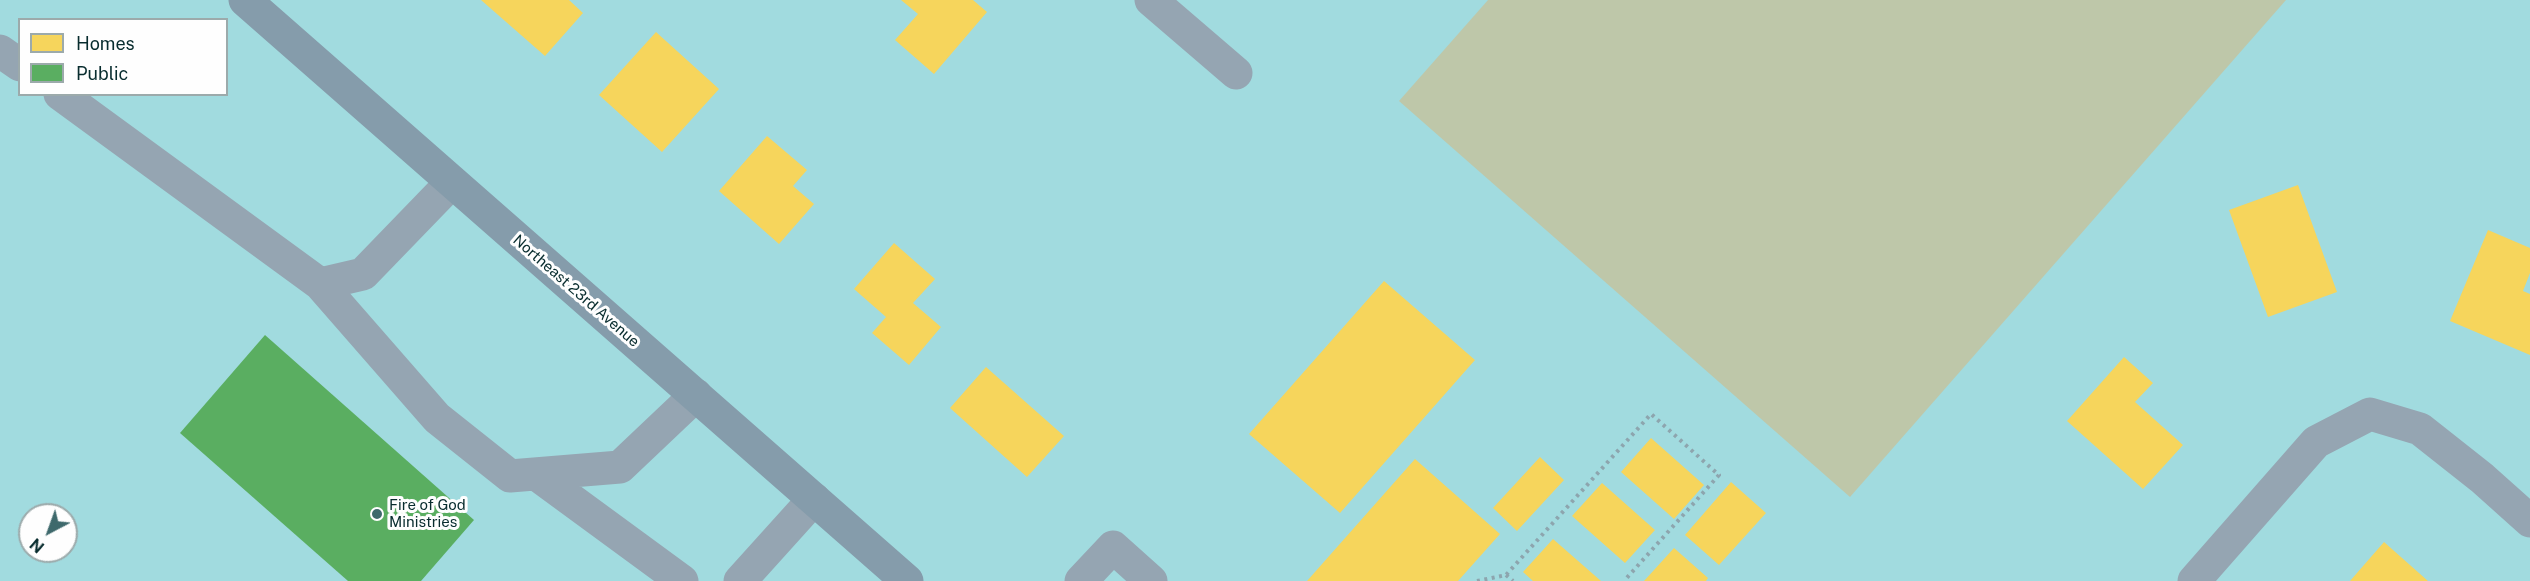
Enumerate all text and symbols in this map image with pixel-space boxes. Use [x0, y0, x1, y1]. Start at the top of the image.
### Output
legend [18, 18, 228, 96]
text: Homes [76, 33, 135, 54]
text: Public [76, 63, 128, 84]
street label: Northeast 23rd Avenue [509, 231, 643, 351]
place label: Fire of God Ministries [389, 496, 466, 531]
north arrow [18, 503, 78, 563]
marker: Fire of God Ministries [370, 507, 384, 521]
text: N [26, 534, 48, 557]

